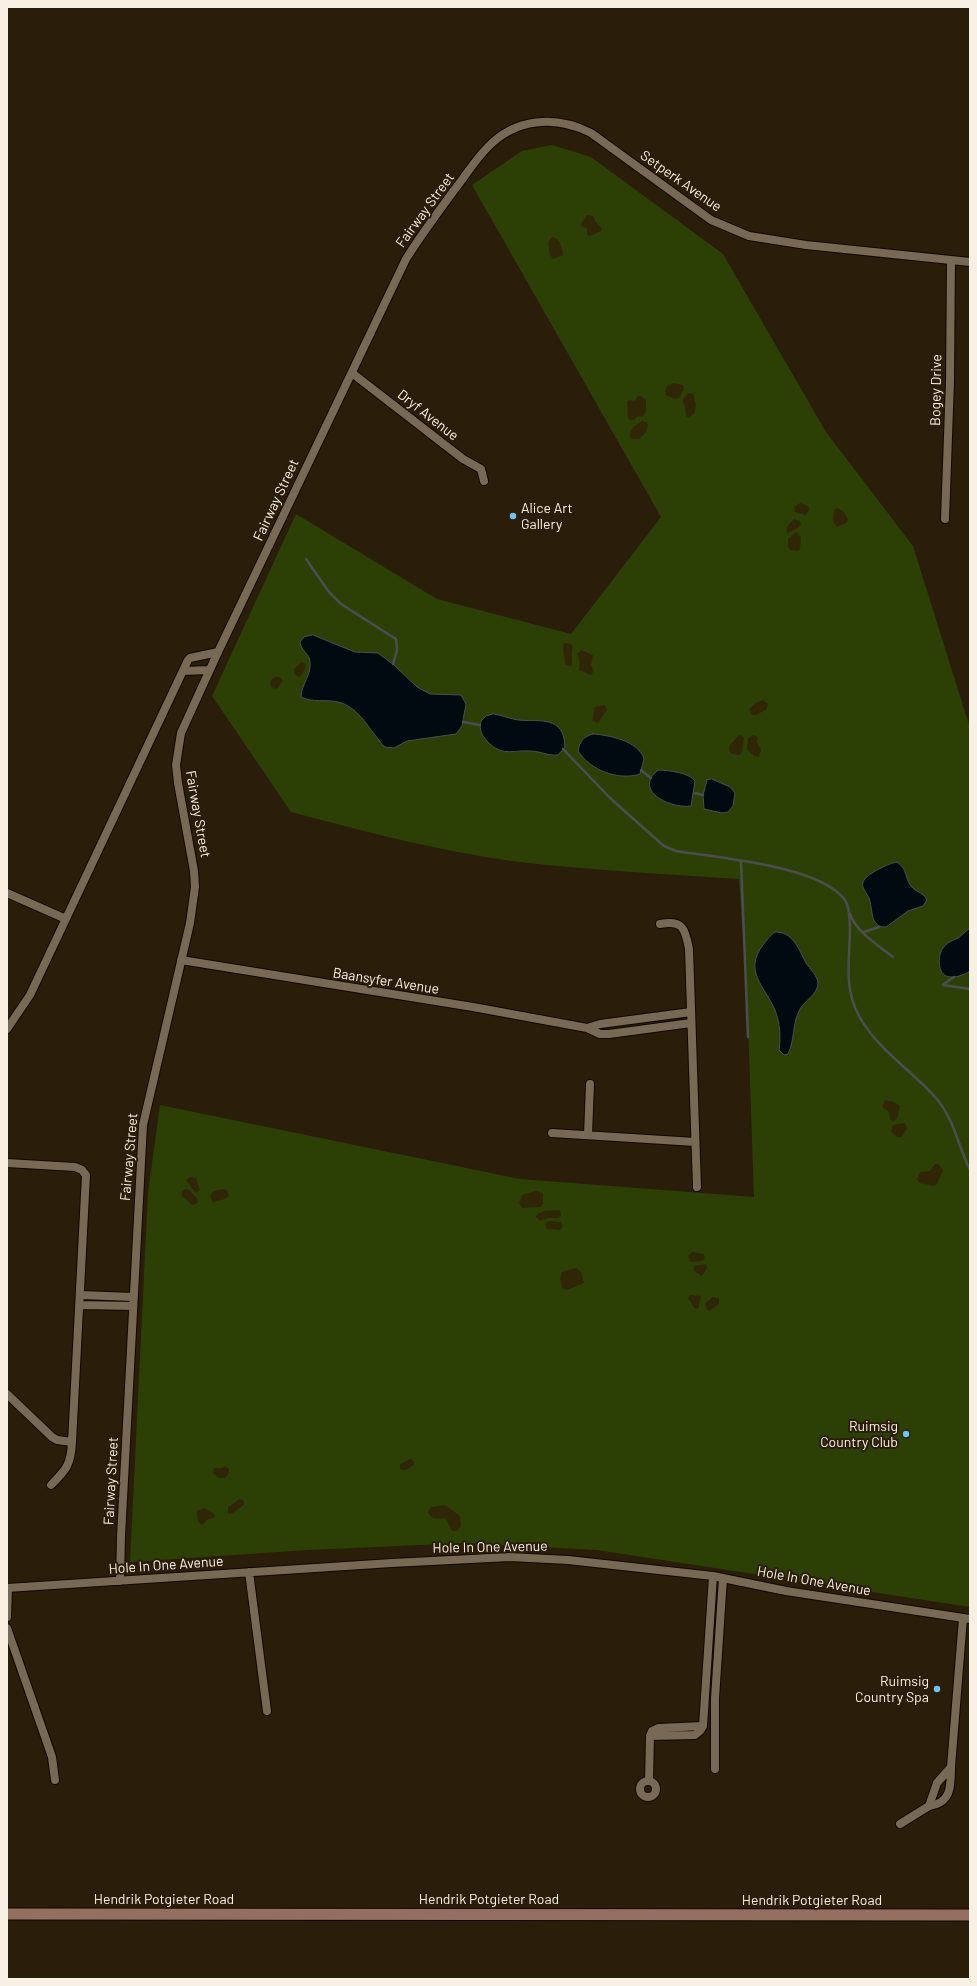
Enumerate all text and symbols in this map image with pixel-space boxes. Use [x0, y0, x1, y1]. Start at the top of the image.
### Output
street label: Setperk Avenue [637, 147, 725, 215]
street label: Fairway Street [392, 169, 458, 251]
street label: Bogey Drive [927, 354, 945, 426]
street label: Dryf Avenue [394, 386, 462, 444]
street label: Fairway Street [250, 456, 302, 544]
place label: Alice Art Gallery [521, 500, 573, 532]
marker: Alice Art Gallery [508, 511, 518, 521]
street label: Fairway Street [182, 769, 214, 859]
street label: Baansyfer Avenue [332, 964, 440, 998]
street label: Fairway Street [117, 1112, 141, 1202]
place label: Ruimsig Country Club [820, 1418, 898, 1450]
marker: Ruimsig Country Club [901, 1429, 911, 1439]
street label: Fairway Street [100, 1437, 122, 1525]
street label: Hole In One Avenue [432, 1538, 548, 1556]
street label: Hole In One Avenue [108, 1553, 224, 1577]
street label: Hole In One Avenue [756, 1563, 872, 1599]
place label: Ruimsig Country Spa [855, 1673, 929, 1706]
marker: Ruimsig Country Spa [932, 1684, 942, 1694]
street label: Hendrik Potgieter Road [94, 1891, 234, 1907]
street label: Hendrik Potgieter Road [419, 1891, 559, 1907]
street label: Hendrik Potgieter Road [742, 1892, 882, 1908]

